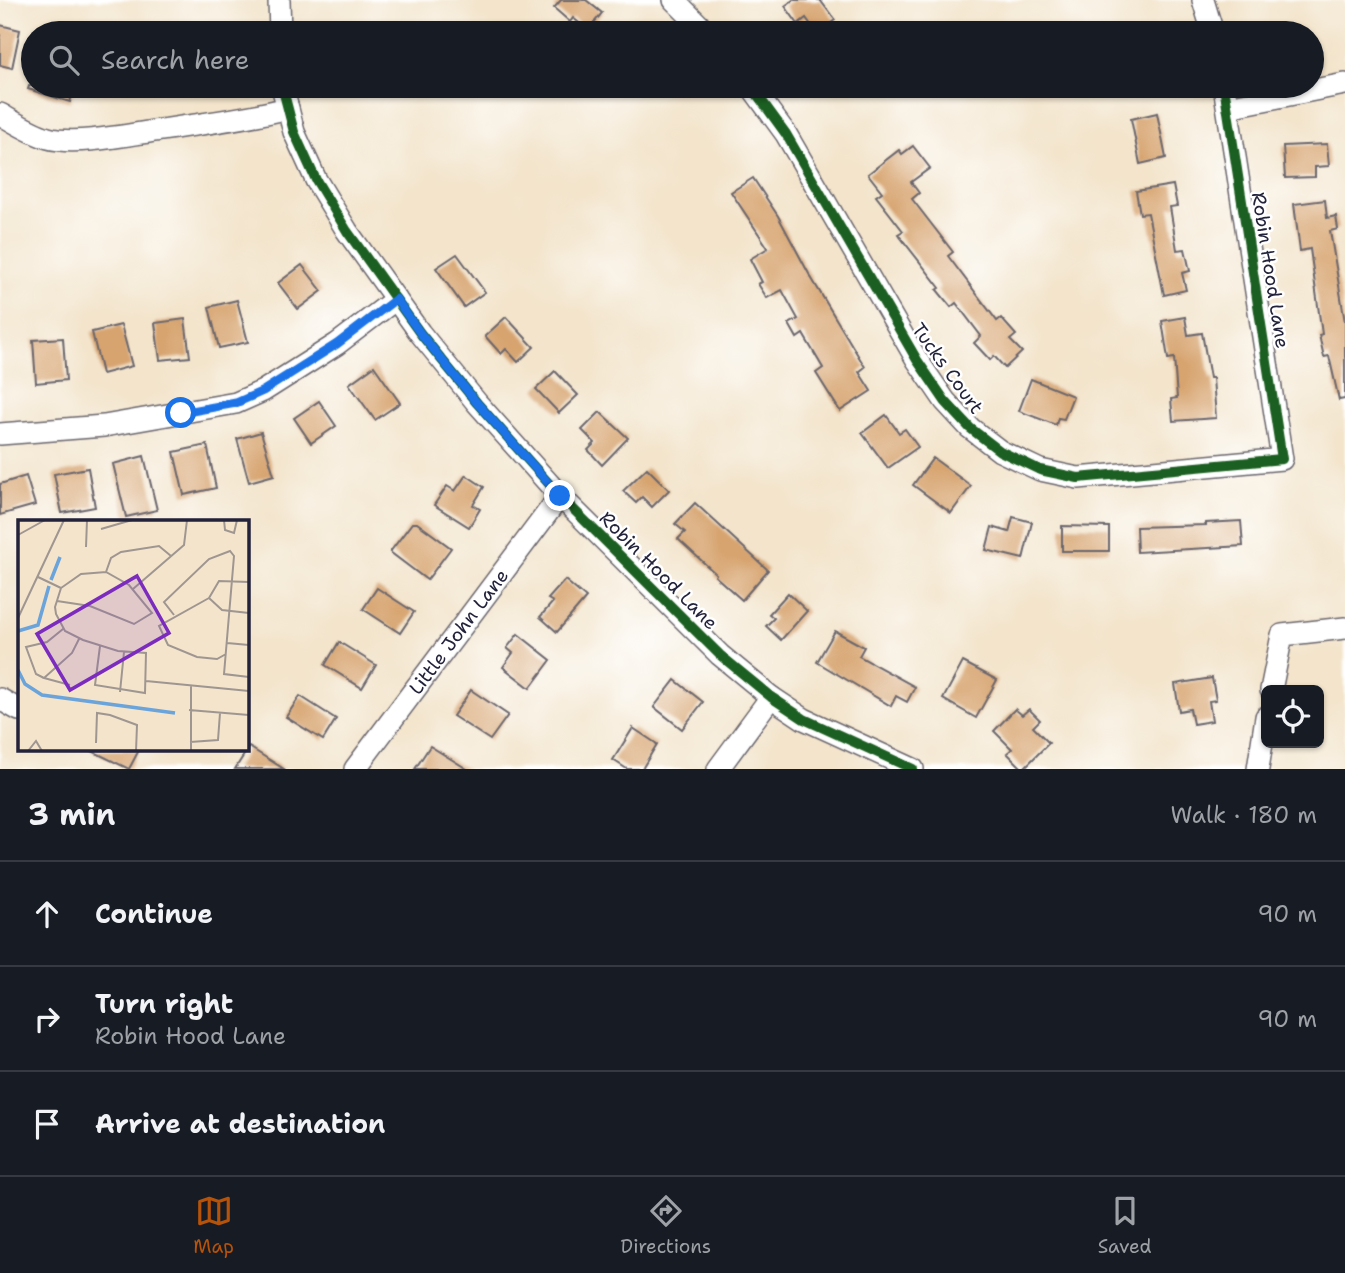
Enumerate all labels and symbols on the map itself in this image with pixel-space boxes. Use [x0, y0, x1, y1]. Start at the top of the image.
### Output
street label: Robin Hood Lane [1246, 190, 1295, 350]
street label: Tucks Court [906, 318, 989, 419]
route start [165, 397, 196, 428]
route end [544, 480, 575, 511]
street label: Robin Hood Lane [594, 506, 723, 635]
inset map [18, 520, 248, 752]
street label: Little John Lane [403, 564, 514, 700]

